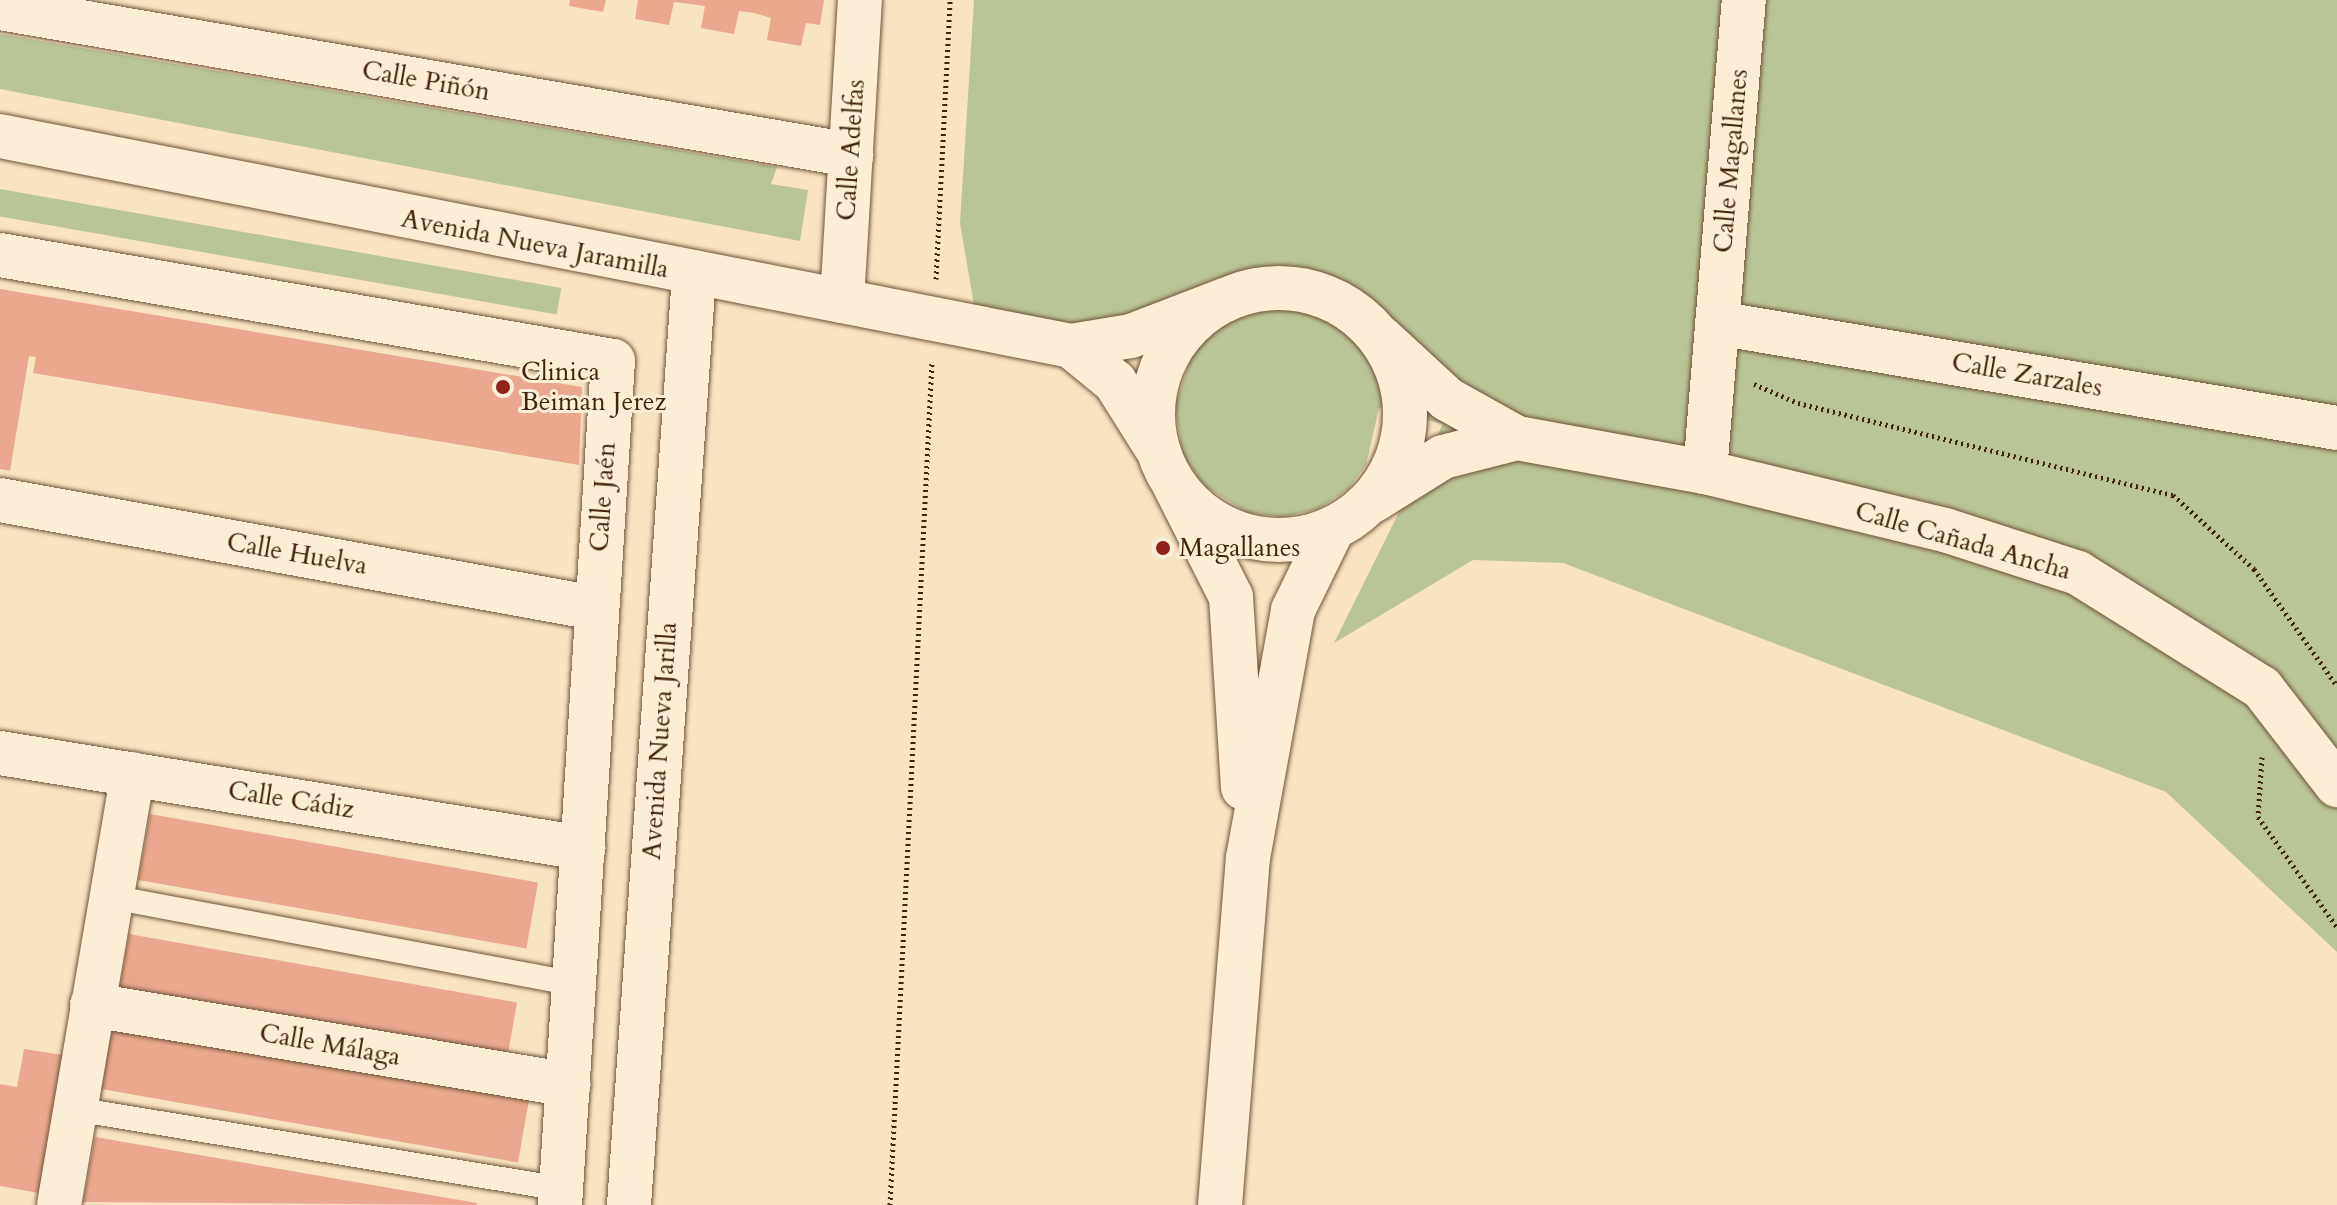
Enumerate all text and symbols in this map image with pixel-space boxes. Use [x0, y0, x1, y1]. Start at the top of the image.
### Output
street label: Calle Piñón [360, 54, 492, 108]
street label: Calle Magallanes [1707, 68, 1755, 254]
street label: Calle Adelfas [830, 78, 872, 222]
street label: Avenida Nueva Jaramilla [399, 203, 671, 285]
street label: Calle Zarzales [1949, 346, 2105, 404]
place label: Clinica Beiman Jerez [521, 356, 666, 418]
marker: Clinica Beiman Jerez [492, 376, 514, 398]
street label: Calle Jaén [584, 441, 622, 553]
street label: Calle Cañada Ancha [1852, 495, 2074, 587]
street label: Calle Huelva [224, 526, 370, 582]
place label: Magallanes [1179, 532, 1300, 564]
marker: Magallanes [1154, 539, 1172, 557]
street label: Avenida Nueva Jarilla [636, 621, 684, 861]
street label: Calle Cádiz [226, 775, 356, 825]
street label: Calle Málaga [257, 1017, 403, 1073]

